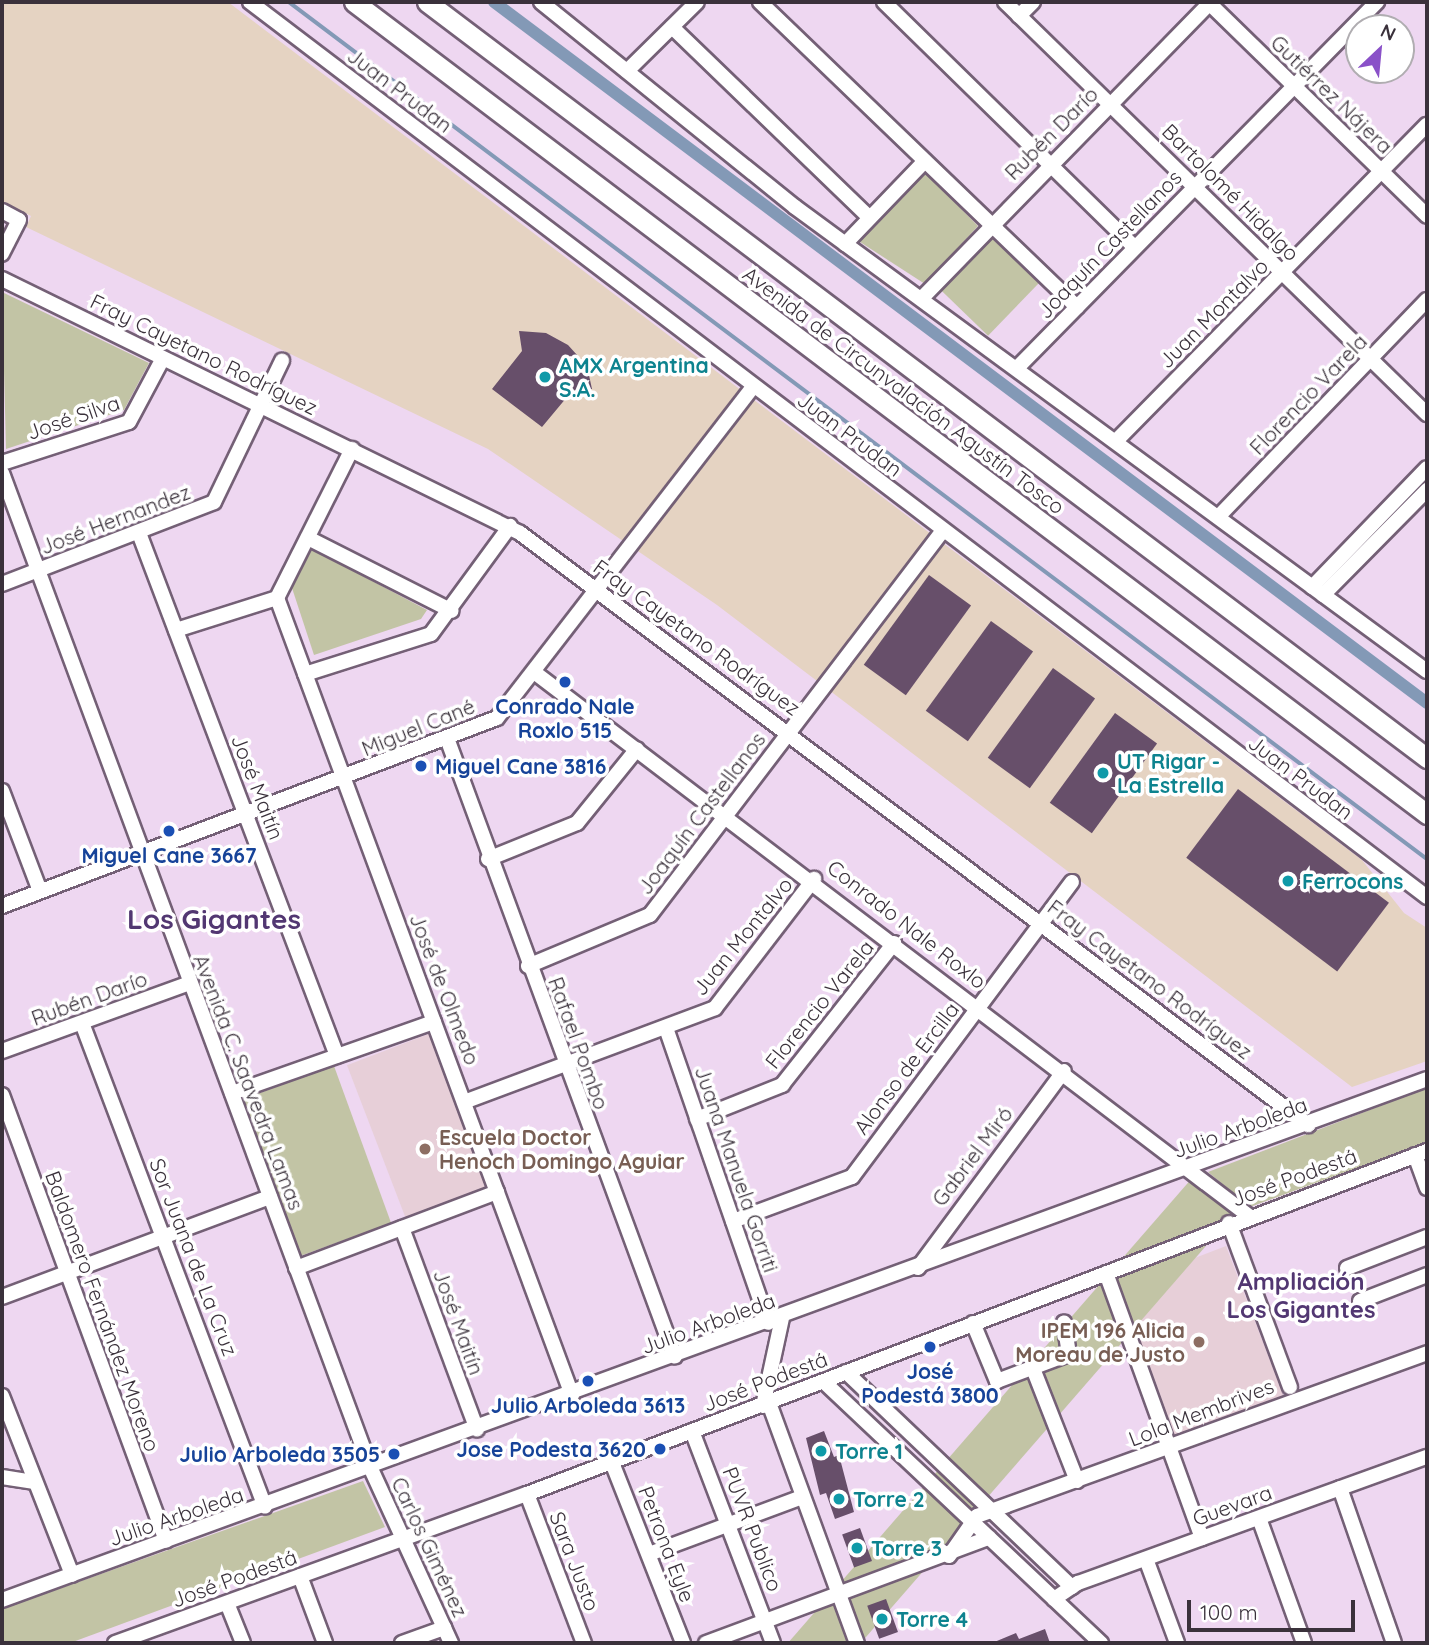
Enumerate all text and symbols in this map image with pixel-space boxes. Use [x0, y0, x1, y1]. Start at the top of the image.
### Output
north arrow [1345, 14, 1415, 84]
street label: Gutiérrez Nájera [1266, 30, 1398, 158]
street label: Juan Prudan [343, 42, 457, 138]
street label: Rubén Darío [999, 81, 1103, 185]
street label: Bartolomé Hidalgo [1157, 118, 1305, 266]
street label: Joaquín Castellanos [1032, 165, 1186, 323]
street label: Juan Montalvo [1153, 253, 1273, 373]
street label: Avenida de Circunvalación Agustín Tosco [738, 261, 1070, 519]
street label: Fray Cayetano Rodríguez [86, 288, 322, 420]
street label: Florencio Varela [1244, 328, 1372, 460]
place label: AMX Argentina S.A. [559, 352, 709, 402]
marker: AMX Argentina S.A. [537, 369, 553, 385]
street label: Juan Prudan [793, 386, 907, 482]
street label: José Silva [23, 389, 123, 445]
street label: José Hernandez [36, 479, 194, 559]
street label: Fray Cayetano Rodríguez [589, 554, 805, 720]
marker: Conrado Nale Roxlo 515 [557, 674, 573, 690]
street label: Miguel Cané [358, 693, 478, 761]
place label: Conrado Nale Roxlo 515 [495, 693, 635, 743]
street label: Joaquín Castellanos [632, 727, 770, 899]
street label: Juan Prudan [1244, 729, 1358, 825]
street label: José Maitín [226, 731, 290, 843]
place label: UT Rigar - La Estrella [1117, 748, 1224, 798]
place label: Miguel Cane 3816 [435, 753, 606, 779]
marker: Miguel Cane 3816 [413, 758, 429, 774]
marker: UT Rigar - La Estrella [1095, 765, 1111, 781]
marker: Miguel Cane 3667 [161, 823, 177, 839]
place label: Miguel Cane 3667 [82, 842, 256, 868]
street label: Conrado Nale Roxlo [823, 854, 991, 994]
place label: Ferrocons [1302, 868, 1403, 894]
street label: Juan Montalvo [687, 872, 797, 1000]
marker: Ferrocons [1280, 873, 1296, 889]
street label: Fray Cayetano Rodríguez [1043, 894, 1257, 1064]
district label: Los Gigantes [127, 902, 301, 936]
street label: José de Olmedo [405, 910, 485, 1068]
street label: Florencio Varela [759, 935, 879, 1073]
street label: Avenida C. Saavedra Lamas [189, 951, 309, 1213]
street label: Rubén Darío [28, 965, 150, 1031]
street label: Rafael Pombo [543, 973, 615, 1113]
street label: Alonso de Ercilla [848, 997, 964, 1139]
street label: Juana Manuela Gorriti [690, 1063, 784, 1275]
street label: Julio Arboleda [1170, 1091, 1310, 1163]
street label: Gabriel Miró [926, 1101, 1018, 1211]
place label: Escuela Doctor Henoch Domingo Aguiar [439, 1124, 685, 1174]
marker: Escuela Doctor Henoch Domingo Aguiar [417, 1141, 433, 1157]
street label: José Podestá [1228, 1143, 1360, 1211]
street label: Sor Juana de La Cruz [145, 1155, 243, 1359]
street label: Baldomero Fernández Moreno [40, 1167, 166, 1455]
street label: José Maitín [428, 1266, 490, 1378]
district label: Ampliación Los Gigantes [1226, 1268, 1376, 1324]
street label: Julio Arboleda [638, 1287, 778, 1359]
place label: IPEM 196 Alicia Moreau de Justo [1015, 1317, 1185, 1367]
marker: IPEM 196 Alicia Moreau de Justo [1191, 1334, 1207, 1350]
marker: José Podestá 3800 [922, 1339, 938, 1355]
street label: José Podestá [699, 1346, 831, 1416]
place label: José Podestá 3800 [861, 1358, 999, 1408]
marker: Julio Arboleda 3613 [580, 1373, 596, 1389]
street label: Lola Membrives [1125, 1373, 1277, 1451]
place label: Julio Arboleda 3613 [491, 1392, 685, 1418]
place label: Jose Podesta 3620 [456, 1436, 646, 1462]
place label: Torre 1 [835, 1438, 903, 1464]
place label: Julio Arboleda 3505 [179, 1441, 380, 1467]
marker: Jose Podesta 3620 [652, 1441, 668, 1457]
marker: Torre 1 [813, 1443, 829, 1459]
marker: Julio Arboleda 3505 [386, 1446, 402, 1462]
street label: PUVR Publico [718, 1463, 788, 1595]
street label: Carlos Giménez [387, 1473, 473, 1621]
street label: Guevara [1189, 1479, 1275, 1531]
street label: Julio Arboleda [105, 1481, 247, 1551]
street label: Petrona Eyle [633, 1482, 701, 1606]
place label: Torre 2 [853, 1486, 925, 1512]
marker: Torre 2 [831, 1491, 847, 1507]
street label: Sara Justo [545, 1508, 605, 1614]
place label: Torre 3 [871, 1535, 942, 1561]
marker: Torre 3 [849, 1540, 865, 1556]
street label: José Podestá [168, 1544, 300, 1612]
scale bar [1191, 1586, 1359, 1630]
text: 100 m [1200, 1599, 1258, 1625]
place label: Torre 4 [896, 1606, 968, 1632]
marker: Torre 4 [874, 1611, 890, 1627]

